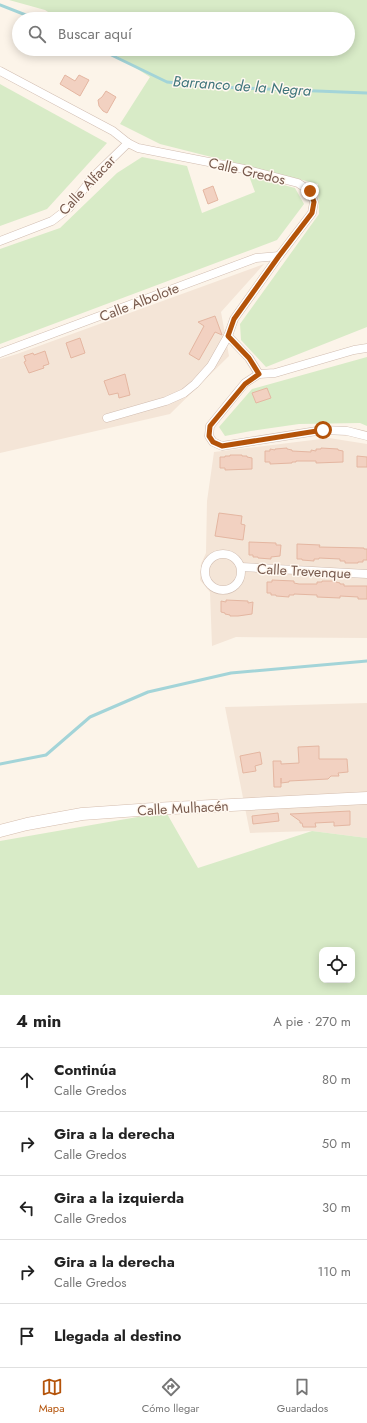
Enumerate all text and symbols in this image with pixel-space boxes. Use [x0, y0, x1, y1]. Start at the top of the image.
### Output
search box [12, 12, 355, 56]
icon: search [26, 23, 48, 45]
text: Buscar aquí [58, 23, 132, 45]
water label: Barranco de la Negra [172, 70, 313, 102]
street label: Calle Alfacar [54, 150, 120, 219]
street label: Calle Gredos [207, 152, 288, 190]
route end [301, 182, 319, 200]
street label: Calle Albolote [96, 278, 182, 326]
route start [314, 421, 332, 439]
street label: Calle Trevenque [256, 559, 352, 583]
street label: Calle Mulhacén [137, 796, 229, 820]
map controls [319, 947, 355, 983]
button: locate [319, 947, 355, 983]
text: 4 min [16, 1009, 61, 1033]
text: A pie · 270 m [273, 1012, 351, 1031]
text: Continúa [54, 1059, 116, 1081]
icon: ahead [16, 1069, 38, 1091]
text: 80 m [322, 1070, 351, 1089]
text: Calle Gredos [54, 1081, 127, 1100]
text: Gira a la derecha [54, 1123, 175, 1145]
icon: right [16, 1133, 38, 1155]
text: 50 m [322, 1134, 351, 1153]
text: Calle Gredos [54, 1145, 127, 1164]
text: Gira a la izquierda [54, 1187, 184, 1209]
icon: left [16, 1197, 38, 1219]
text: 30 m [322, 1198, 351, 1217]
text: Calle Gredos [54, 1209, 127, 1228]
text: Gira a la derecha [54, 1251, 175, 1273]
icon: right [16, 1261, 38, 1283]
text: 110 m [317, 1262, 351, 1281]
text: Calle Gredos [54, 1273, 127, 1292]
icon: arrive [16, 1325, 38, 1347]
text: Llegada al destino [54, 1325, 181, 1347]
tab: Mapa [39, 1376, 64, 1416]
tab: Cómo llegar [142, 1376, 199, 1416]
tab: Guardados [277, 1376, 328, 1416]

